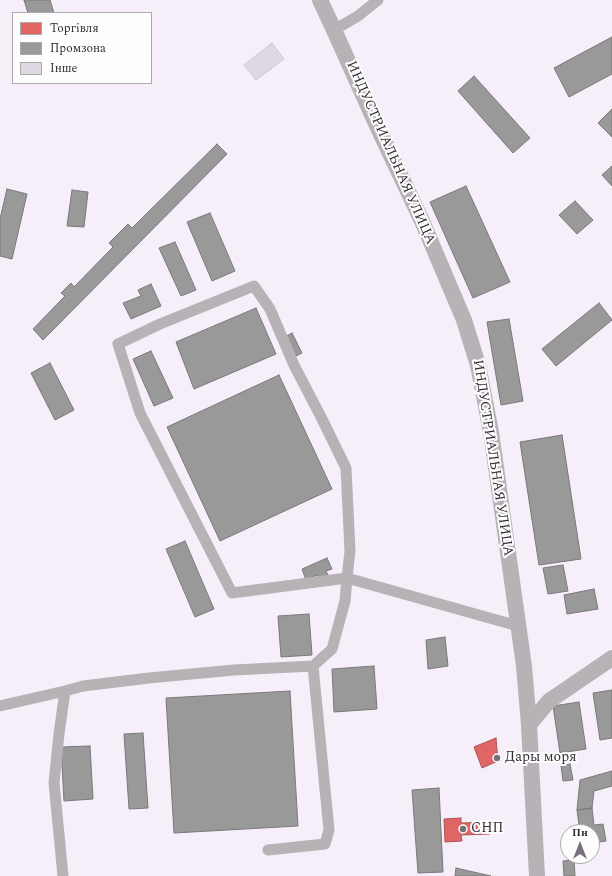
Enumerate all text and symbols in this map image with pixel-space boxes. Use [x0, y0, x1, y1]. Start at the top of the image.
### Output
legend [12, 12, 152, 84]
text: Торгівля [50, 19, 99, 38]
text: Промзона [50, 39, 106, 58]
text: Інше [50, 59, 77, 78]
street label: ИНДУСТРИАЛЬНАЯ УЛИЦА [342, 59, 438, 247]
street label: ИНДУСТРИАЛЬНАЯ УЛИЦА [468, 358, 516, 558]
place label: Дары моря [505, 750, 577, 766]
marker: Дары моря [492, 753, 502, 763]
place label: СНП [471, 821, 503, 837]
marker: СНП [458, 824, 468, 834]
north arrow [560, 824, 600, 864]
text: Пн [572, 824, 588, 841]

